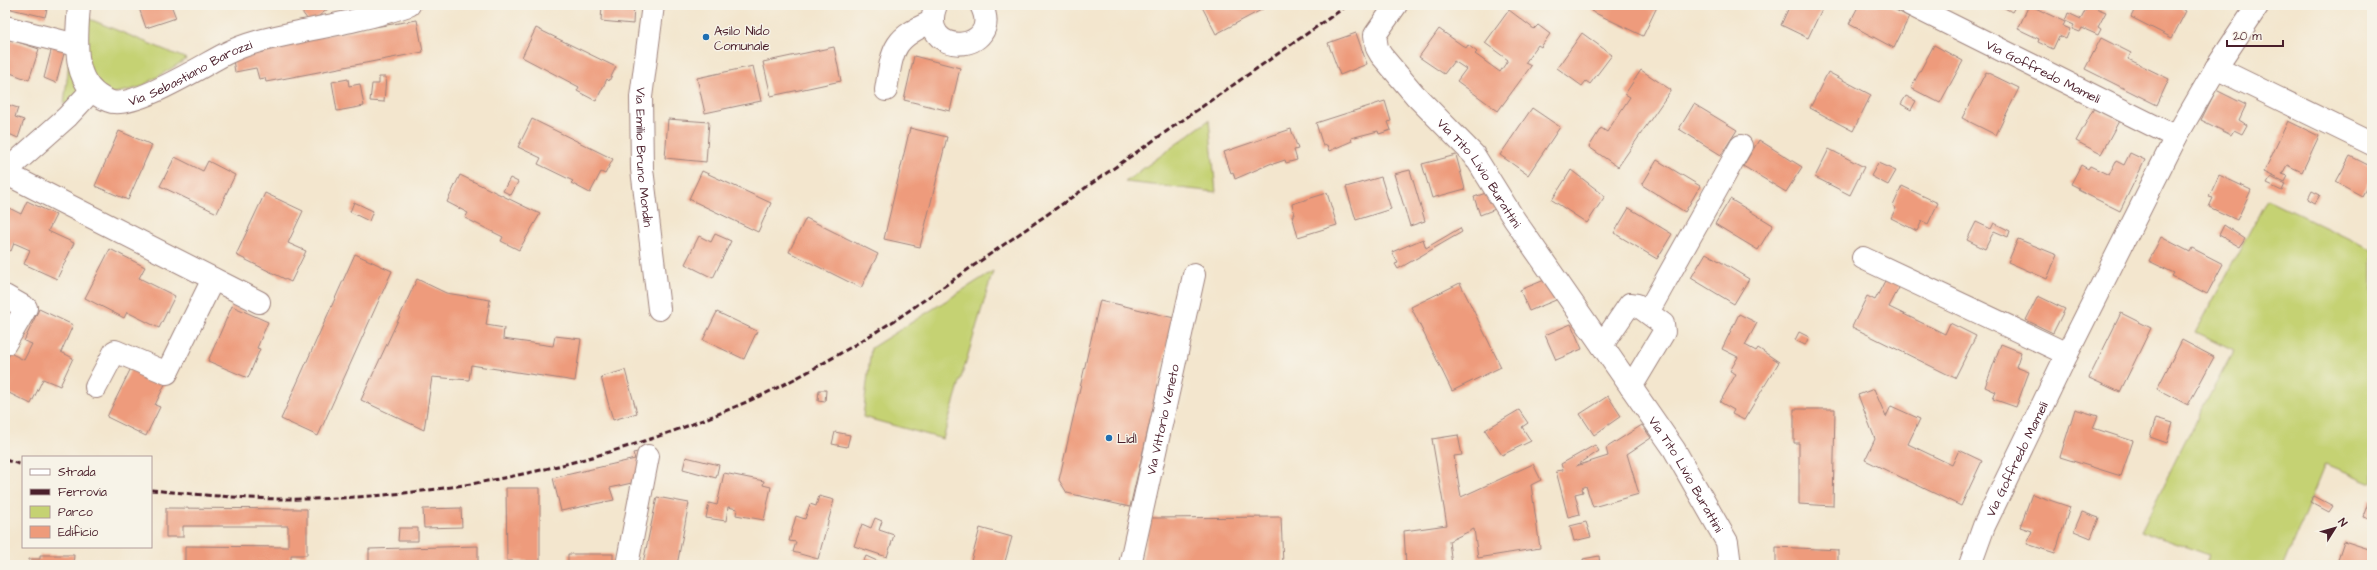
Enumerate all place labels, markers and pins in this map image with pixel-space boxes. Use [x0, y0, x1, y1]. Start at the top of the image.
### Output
place label: Asilo Nido Comunale [714, 22, 770, 55]
marker: Asilo Nido Comunale [701, 32, 711, 42]
place label: Lidl [1117, 430, 1137, 448]
marker: Lidl [1104, 433, 1114, 443]

